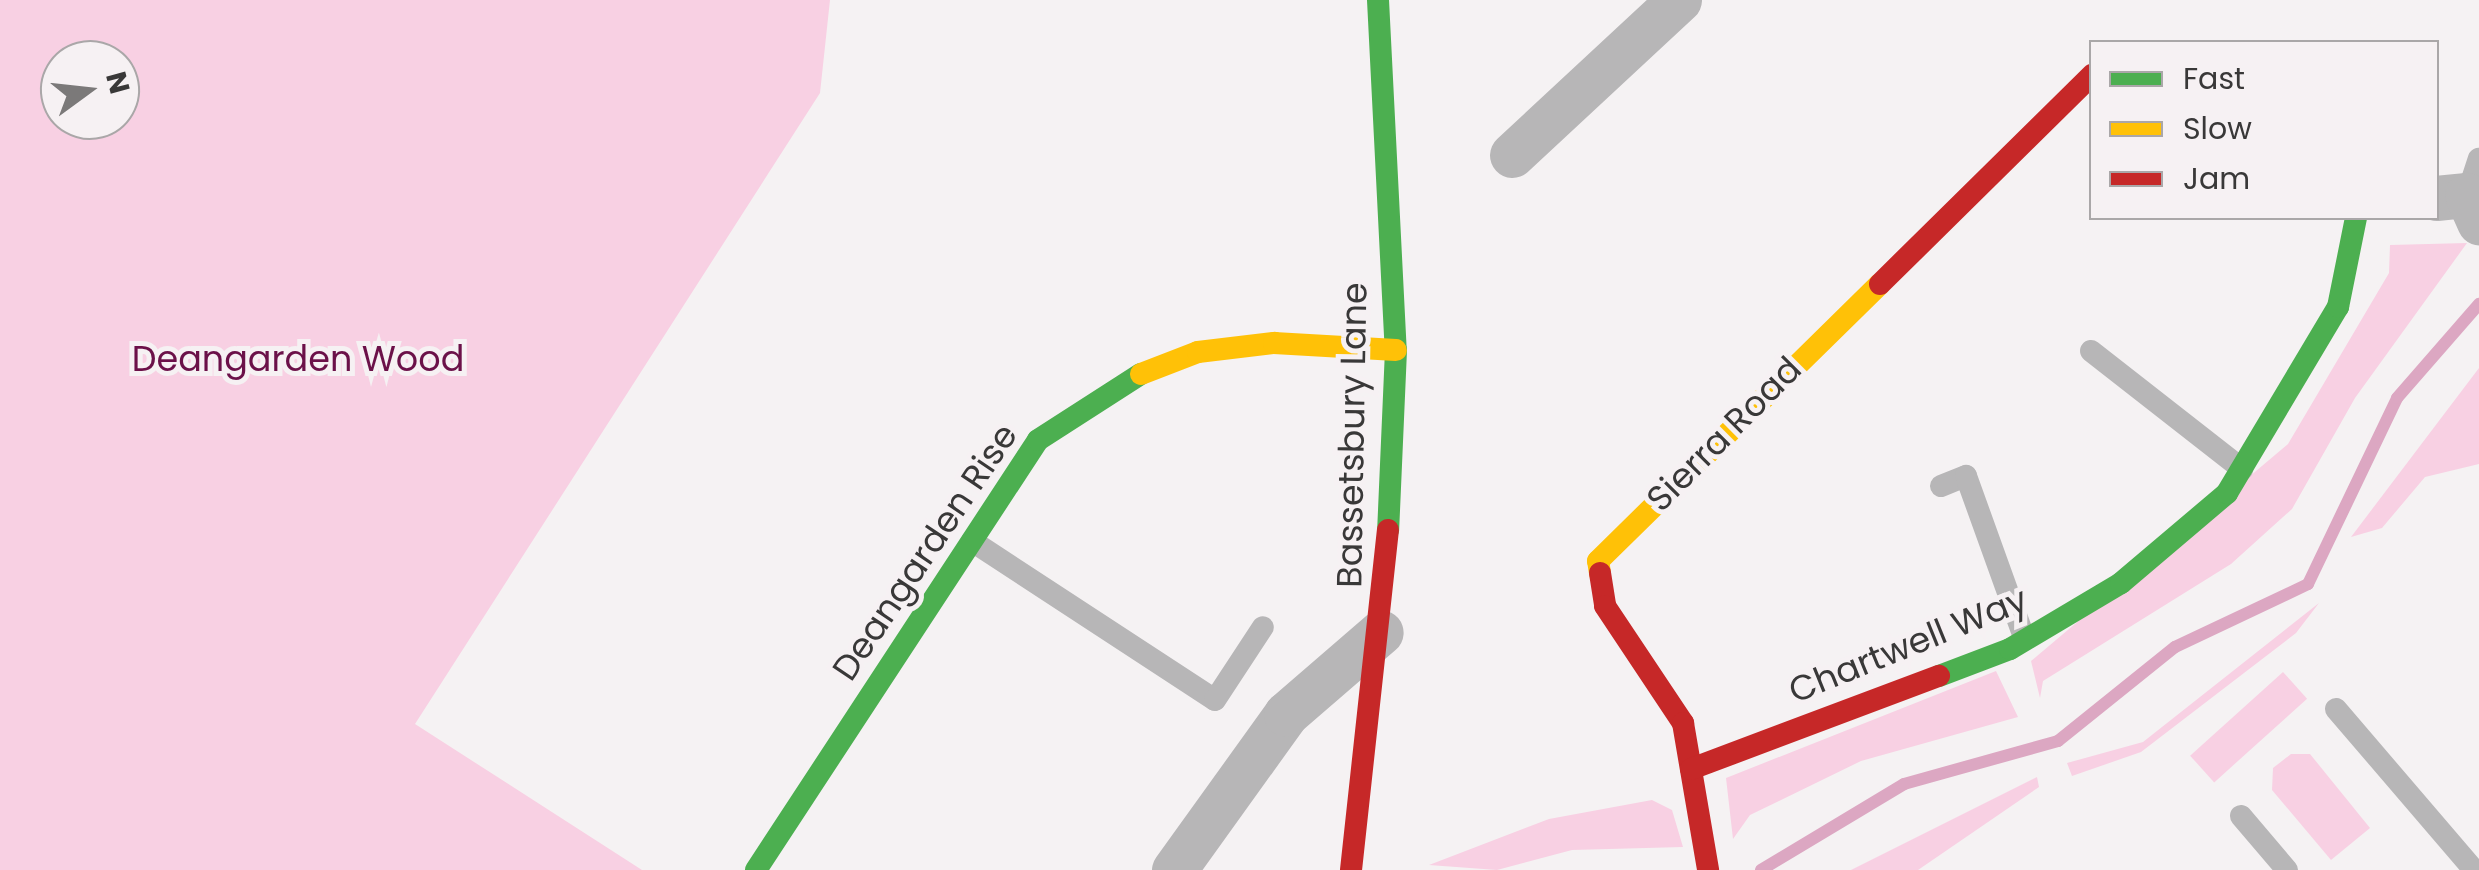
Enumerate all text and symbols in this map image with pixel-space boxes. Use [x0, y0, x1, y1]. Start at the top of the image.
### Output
north arrow [40, 40, 140, 140]
legend [2089, 40, 2439, 220]
text: Fast [2183, 57, 2245, 100]
text: N [96, 67, 139, 98]
text: Slow [2183, 107, 2252, 150]
text: Jam [2183, 157, 2250, 200]
street label: Bassetsbury Lane [1328, 282, 1376, 588]
park label: Deangarden Wood [132, 338, 464, 380]
street label: Sierra Road [1638, 348, 1810, 520]
street label: Deangarden Rise [824, 416, 1026, 688]
street label: Chartwell Way [1783, 578, 2033, 712]

